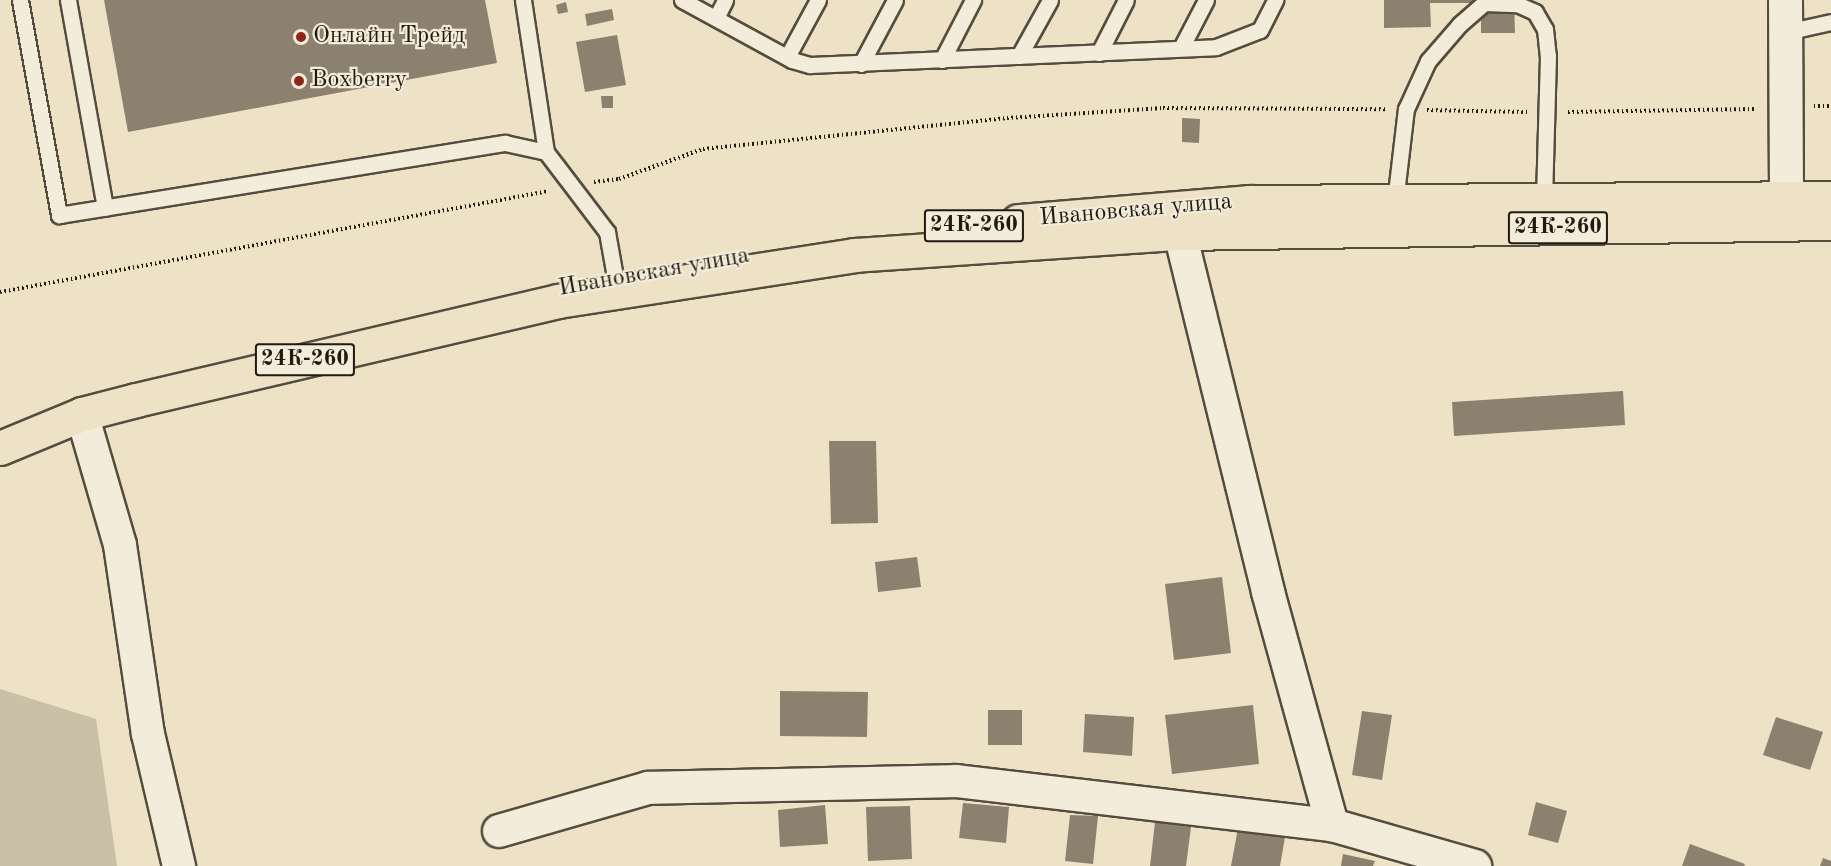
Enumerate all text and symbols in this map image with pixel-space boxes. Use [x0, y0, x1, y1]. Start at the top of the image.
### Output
place label: Онлайн Трейд [313, 23, 465, 51]
marker: Онлайн Трейд [294, 30, 308, 44]
place label: Boxberry [311, 67, 407, 95]
marker: Boxberry [292, 74, 306, 88]
street label: Ивановская улица [1038, 188, 1234, 234]
road number: 24К-260 [923, 207, 1025, 245]
road number: 24К-260 [1507, 209, 1609, 247]
street label: Ивановская улица [556, 242, 752, 304]
road number: 24К-260 [254, 341, 356, 379]

